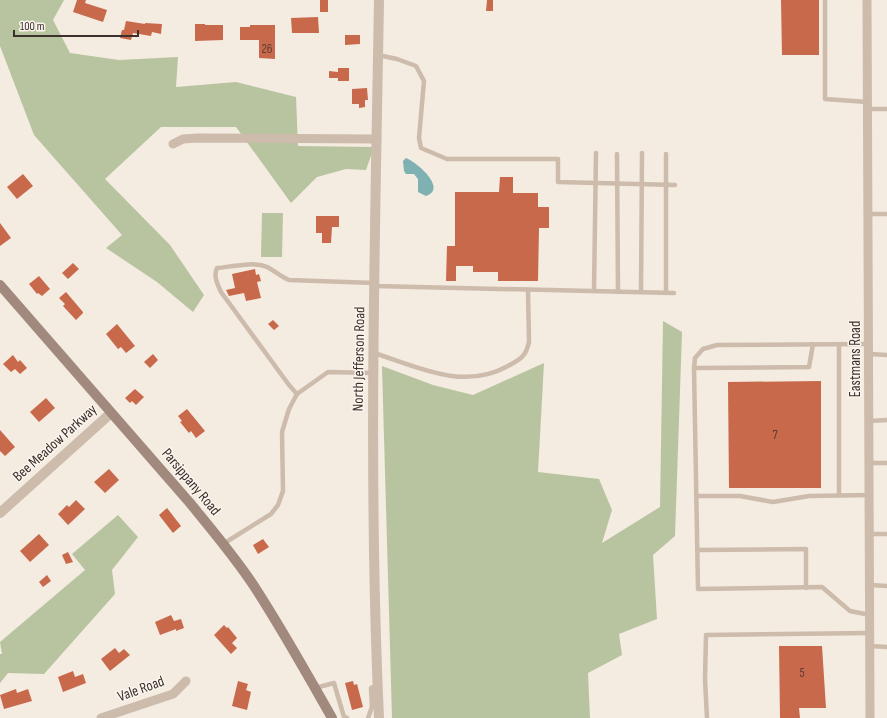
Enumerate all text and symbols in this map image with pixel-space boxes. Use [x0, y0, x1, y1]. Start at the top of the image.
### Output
scale bar [14, 12, 138, 38]
text: 100 m [20, 19, 45, 34]
house number: 26 [261, 41, 273, 57]
street label: North Jefferson Road [349, 307, 369, 411]
street label: Eastmans Road [846, 321, 865, 397]
street label: Bee Meadow Parkway [9, 400, 101, 486]
house number: 7 [772, 427, 778, 443]
street label: Parsippany Road [157, 445, 225, 519]
house number: 5 [799, 665, 805, 681]
street label: Vale Road [115, 672, 167, 706]

